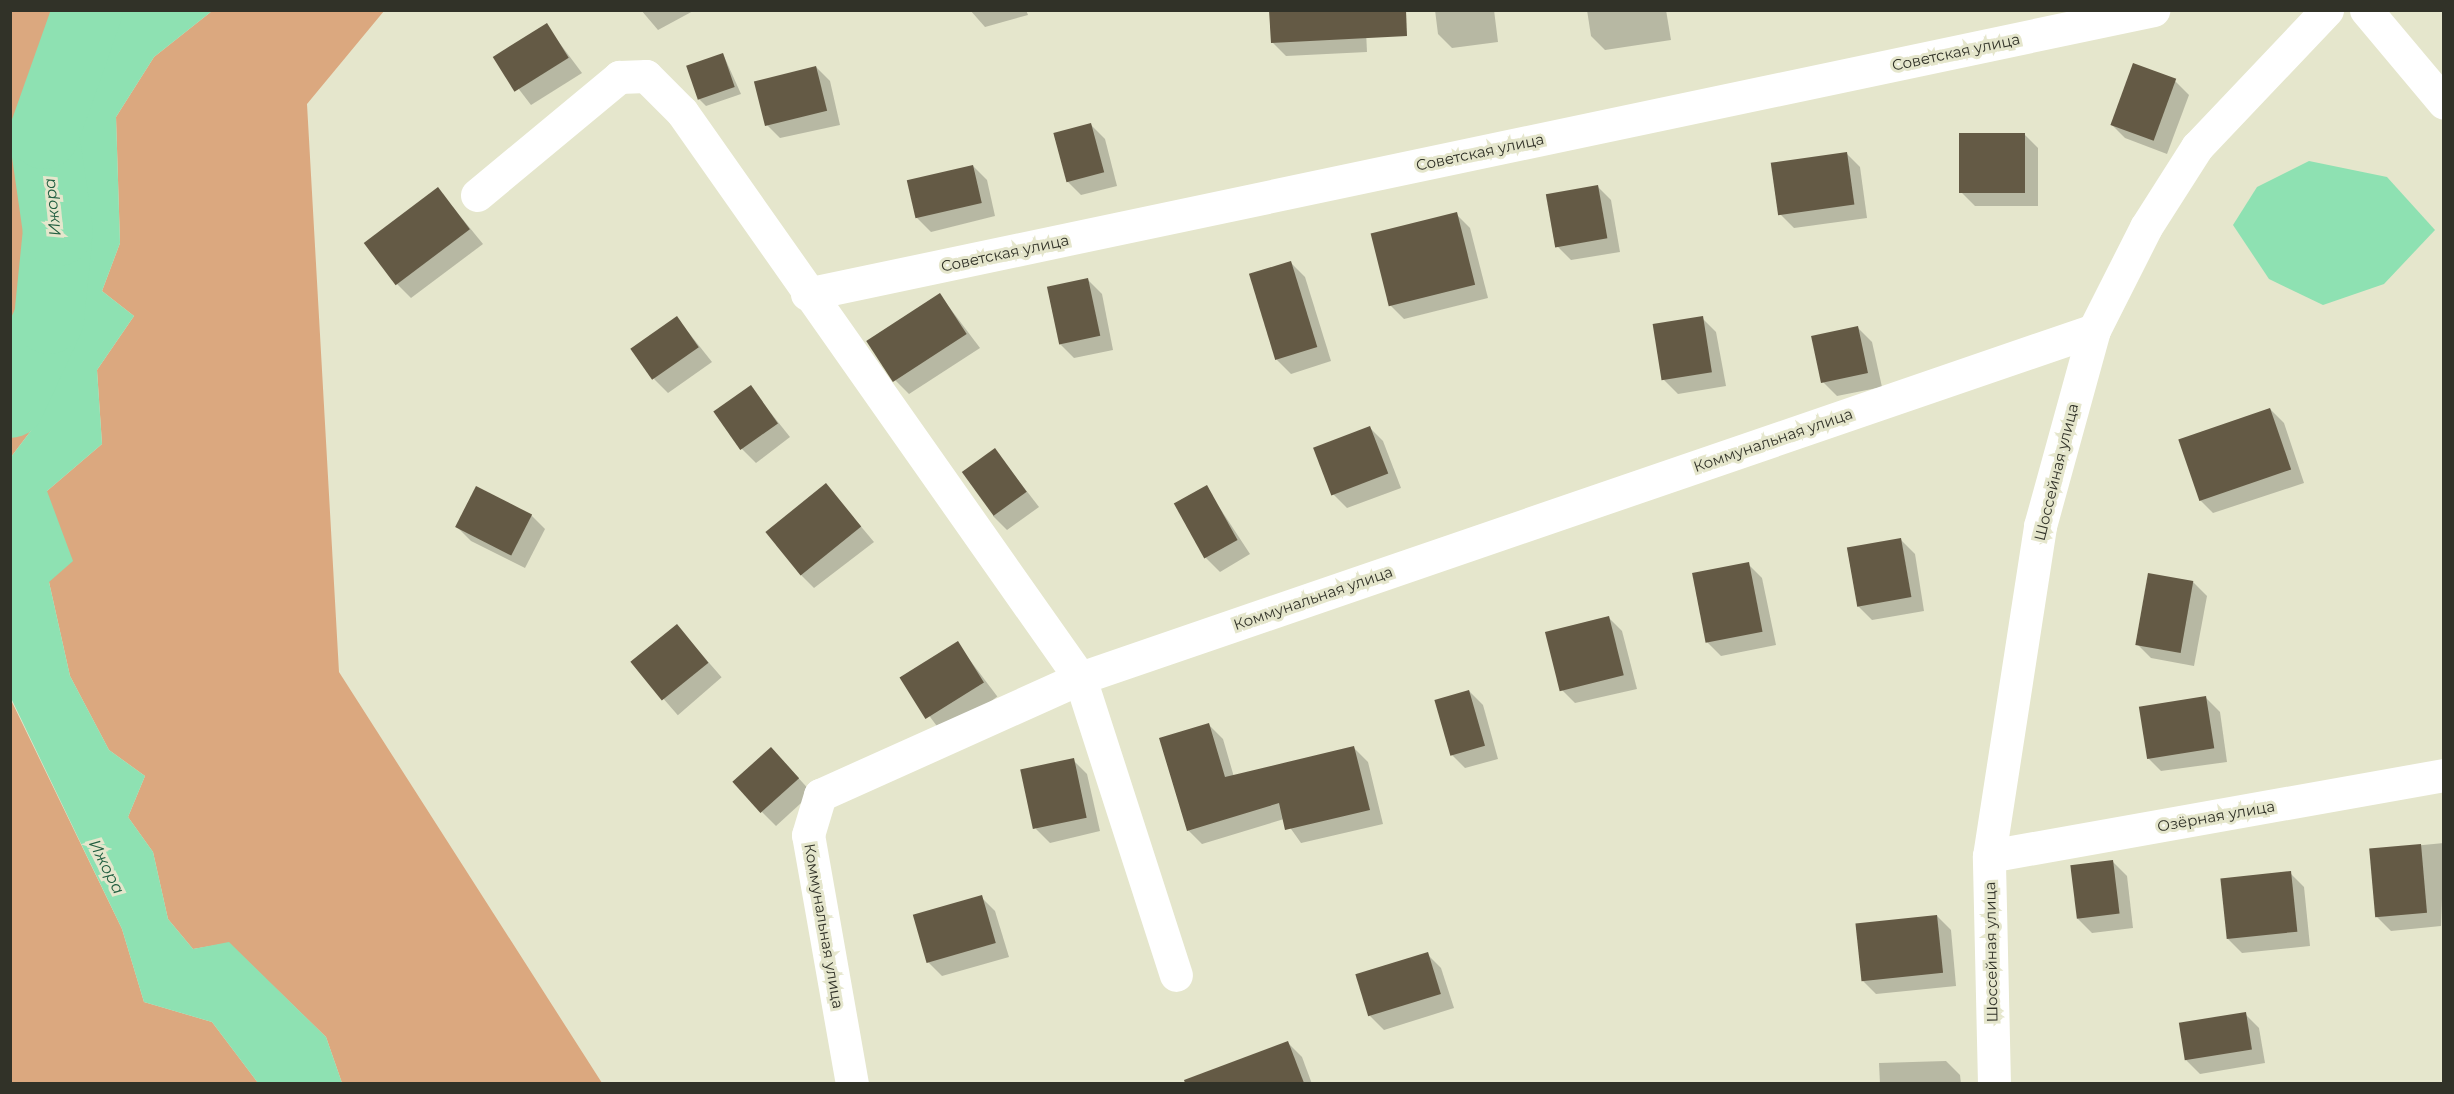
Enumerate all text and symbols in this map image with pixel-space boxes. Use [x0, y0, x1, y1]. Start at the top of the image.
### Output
street label: Советская улица [1890, 30, 2022, 74]
street label: Советская улица [1414, 130, 1546, 174]
water label: Ижора [40, 177, 66, 237]
street label: Советская улица [939, 231, 1071, 275]
street label: Шоссейная улица [2030, 401, 2082, 543]
street label: Коммунальная улица [1691, 404, 1855, 476]
street label: Коммунальная улица [1231, 562, 1395, 634]
street label: Озёрная улица [2156, 797, 2276, 835]
water label: Ижора [84, 837, 128, 897]
street label: Коммунальная улица [801, 842, 847, 1010]
street label: Шоссейная улица [1981, 881, 2001, 1023]

